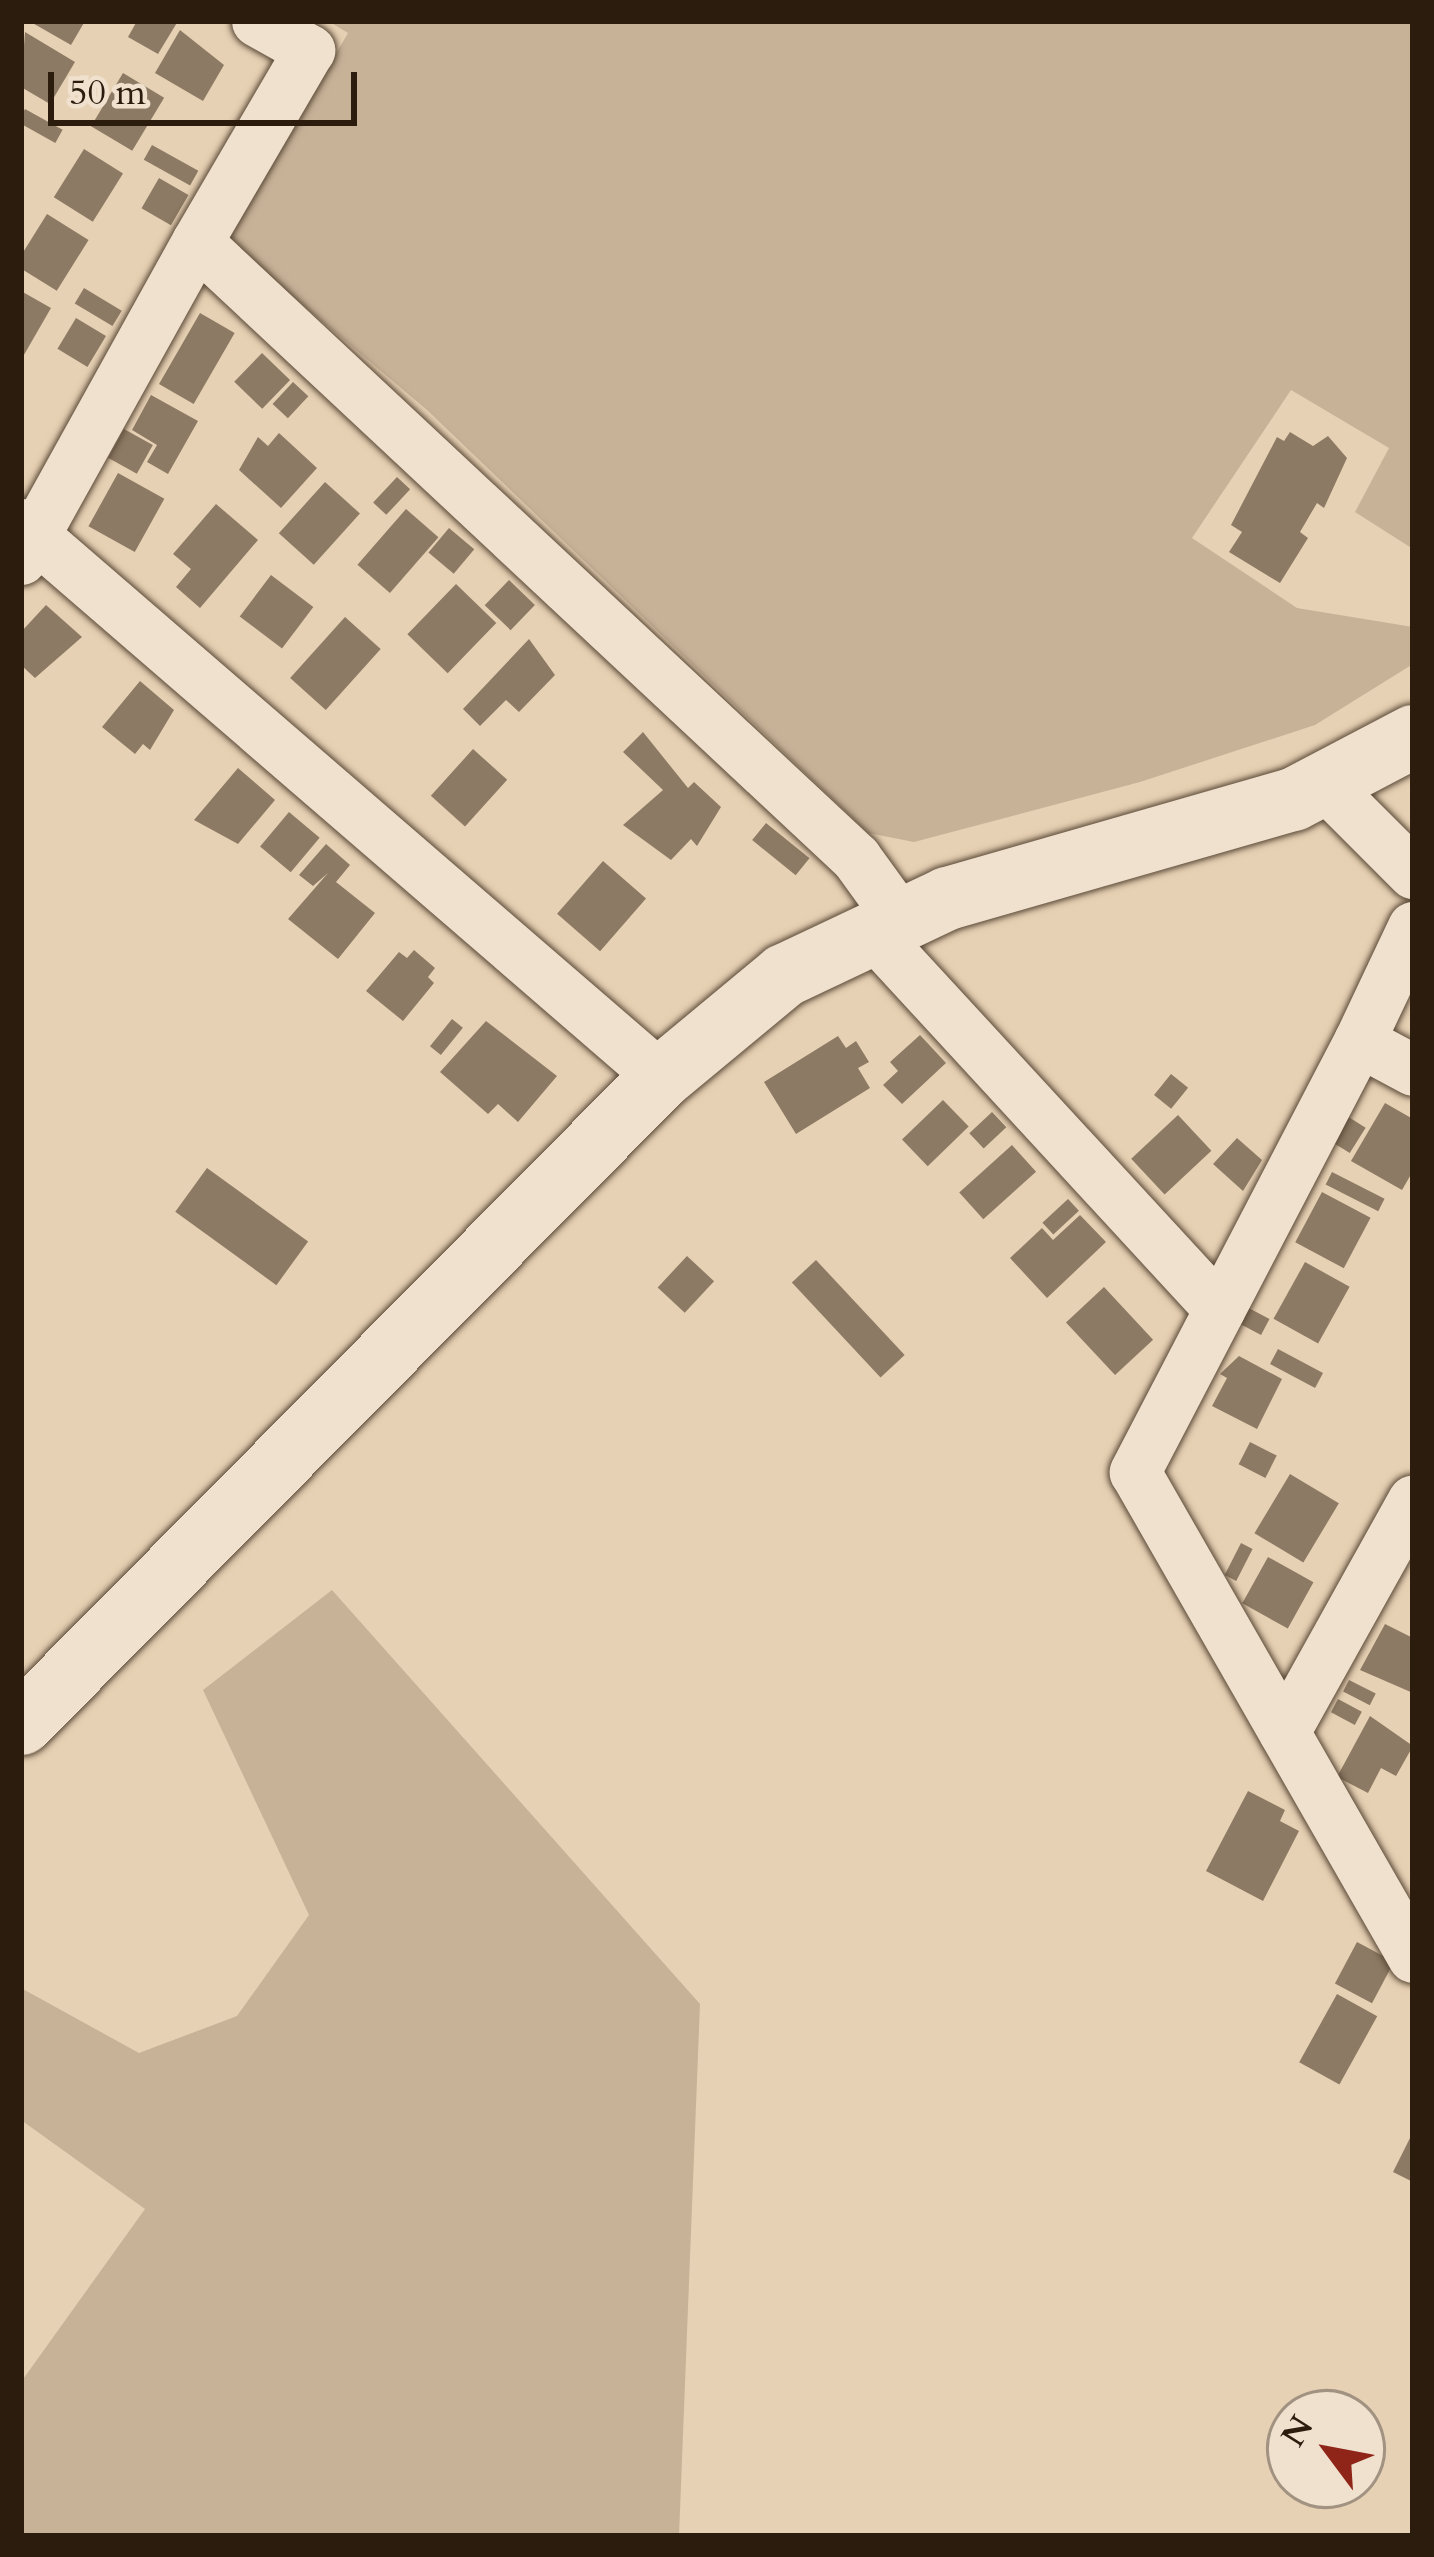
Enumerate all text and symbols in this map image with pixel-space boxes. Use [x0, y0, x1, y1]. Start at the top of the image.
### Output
scale bar [54, 48, 363, 122]
text: 50 m [69, 68, 146, 117]
north arrow [1266, 2389, 1386, 2509]
text: N [1271, 2407, 1324, 2455]

